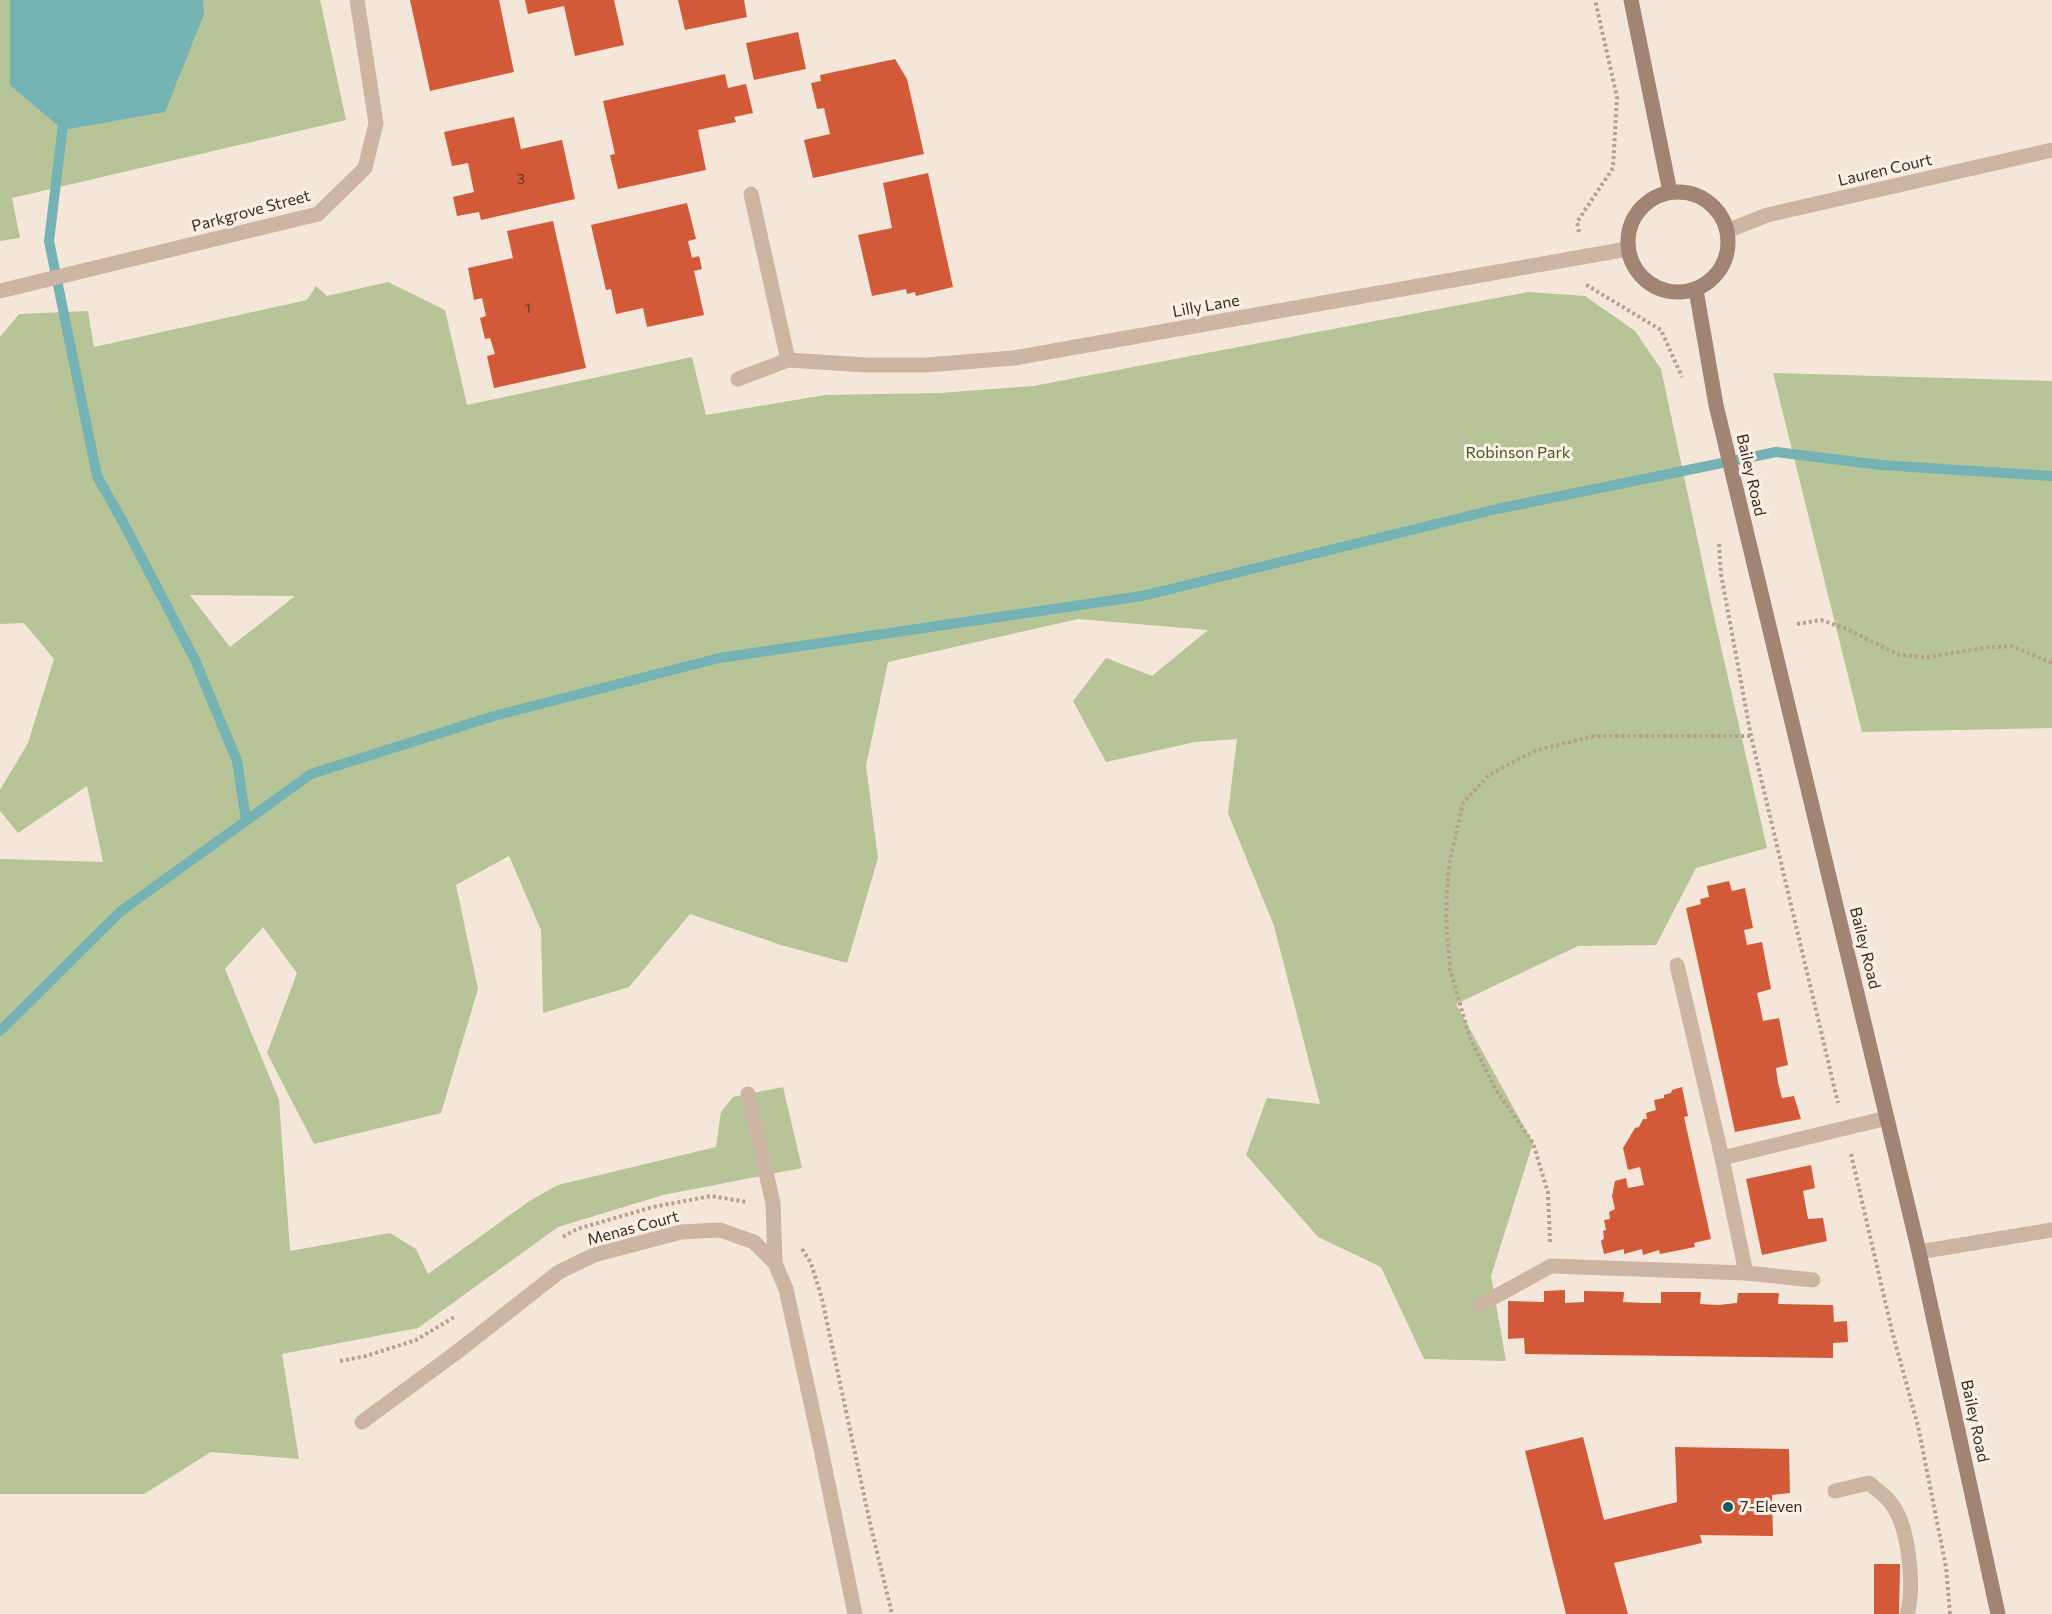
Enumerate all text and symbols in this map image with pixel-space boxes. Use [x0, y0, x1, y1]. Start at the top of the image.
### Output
street label: Lauren Court [1836, 150, 1934, 190]
house number: 3 [517, 171, 525, 187]
street label: Parkgrove Street [190, 186, 312, 236]
street label: Lilly Lane [1171, 291, 1241, 321]
house number: 1 [525, 300, 531, 316]
street label: Bailey Road [1732, 432, 1770, 518]
park label: Robinson Park [1465, 443, 1571, 463]
street label: Bailey Road [1846, 905, 1884, 991]
street label: Menas Court [585, 1207, 681, 1249]
street label: Bailey Road [1957, 1378, 1993, 1464]
place label: 7-Eleven [1740, 1497, 1803, 1517]
marker: 7-Eleven [1721, 1500, 1735, 1514]

